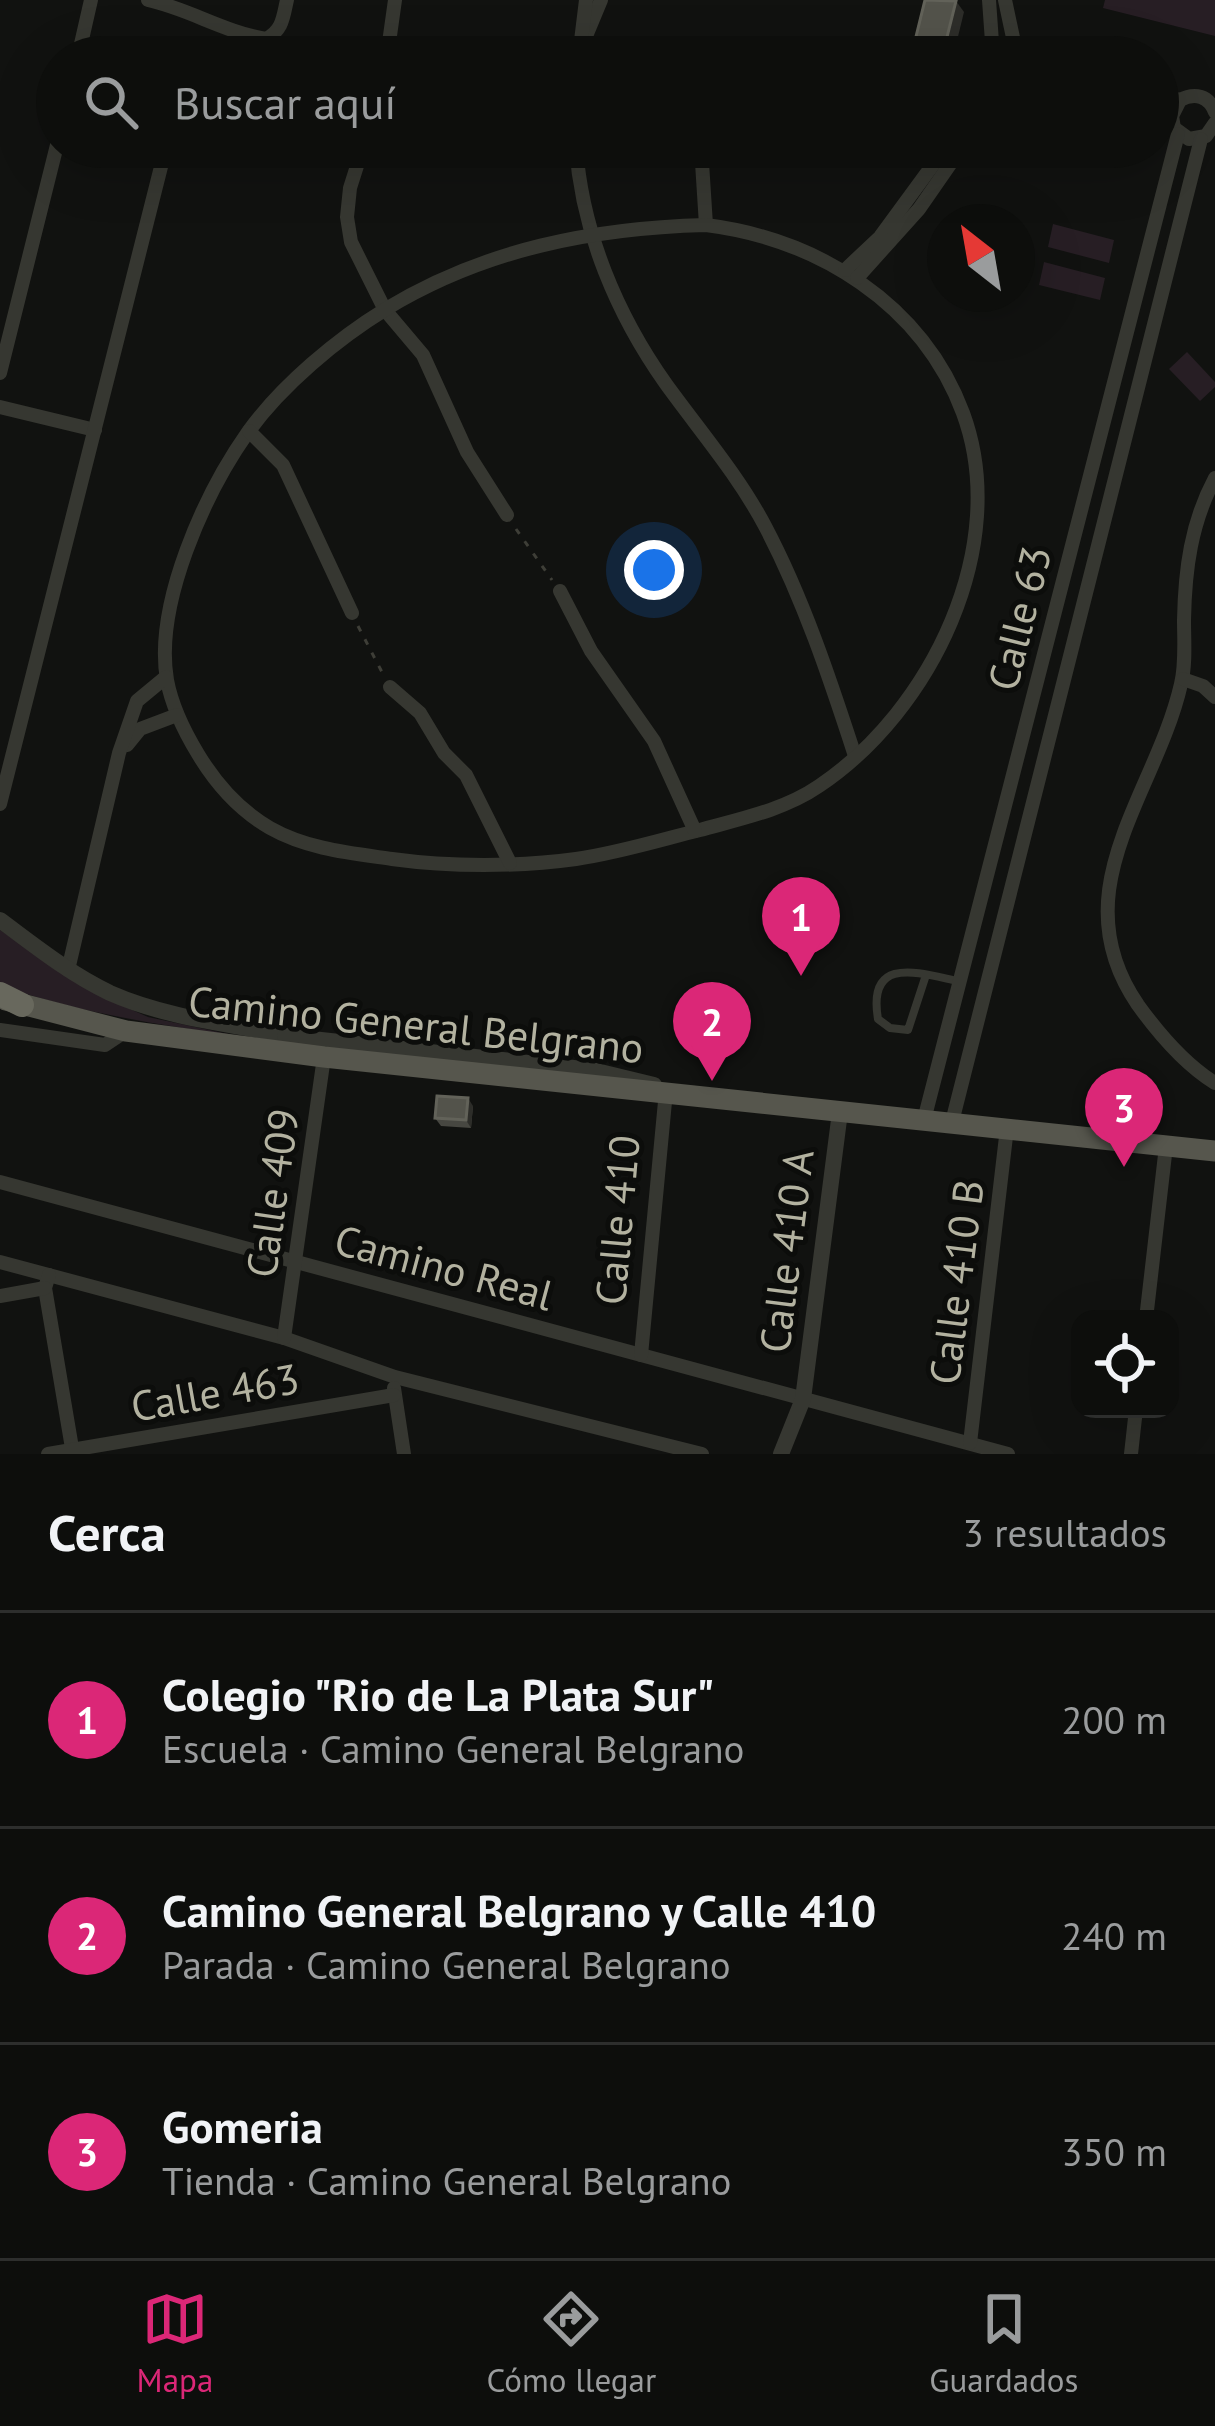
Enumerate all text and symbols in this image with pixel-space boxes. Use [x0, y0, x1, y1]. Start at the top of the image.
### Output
search box [36, 36, 1179, 168]
icon: search [78, 69, 144, 135]
text: Buscar aquí [174, 73, 396, 131]
north arrow [927, 204, 1035, 312]
your location [624, 540, 684, 600]
street label: Calle 63 [975, 540, 1063, 696]
pin: 1 [762, 877, 840, 976]
street label: Camino General Belgrano [186, 973, 646, 1075]
pin: 2 [673, 982, 751, 1081]
pin: 3 [1085, 1068, 1163, 1167]
street label: Calle 409 [233, 1105, 311, 1281]
street label: Calle 410 [582, 1133, 652, 1307]
street label: Calle 410 A [746, 1146, 826, 1356]
street label: Calle 410 B [916, 1177, 996, 1387]
street label: Camino Real [329, 1212, 559, 1322]
map controls [1071, 1310, 1179, 1418]
button: locate [1071, 1310, 1179, 1418]
street label: Calle 463 [127, 1350, 303, 1434]
text: Cerca [48, 1499, 166, 1565]
text: 3 resultados [963, 1507, 1167, 1558]
text: Colegio "Rio de La Plata Sur" [162, 1665, 714, 1723]
text: 1 [76, 1694, 98, 1745]
text: 200 m [1061, 1694, 1167, 1745]
text: Escuela · Camino General Belgrano [162, 1723, 744, 1774]
text: Camino General Belgrano y Calle 410 [162, 1881, 876, 1939]
text: 2 [76, 1910, 98, 1961]
text: 240 m [1061, 1910, 1167, 1961]
text: Parada · Camino General Belgrano [162, 1939, 731, 1990]
text: Gomeria [162, 2097, 323, 2155]
text: 3 [76, 2126, 98, 2177]
text: 350 m [1061, 2126, 1167, 2177]
text: Tienda · Camino General Belgrano [162, 2155, 732, 2206]
tab: Mapa [137, 2286, 213, 2401]
tab: Cómo llegar [487, 2286, 656, 2401]
tab: Guardados [929, 2286, 1078, 2401]

